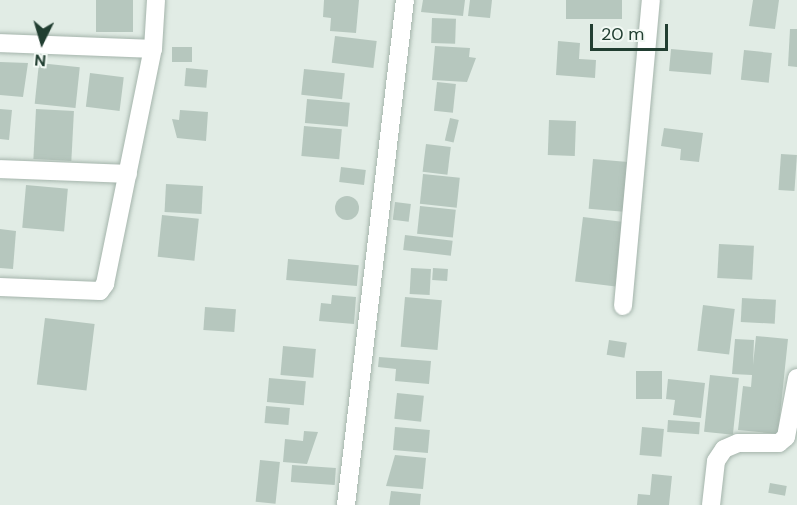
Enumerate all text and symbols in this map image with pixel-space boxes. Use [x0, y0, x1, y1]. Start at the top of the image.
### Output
north arrow [12, 12, 72, 72]
scale bar [593, 12, 671, 50]
text: 20 m [601, 22, 644, 46]
text: N [34, 49, 47, 71]

